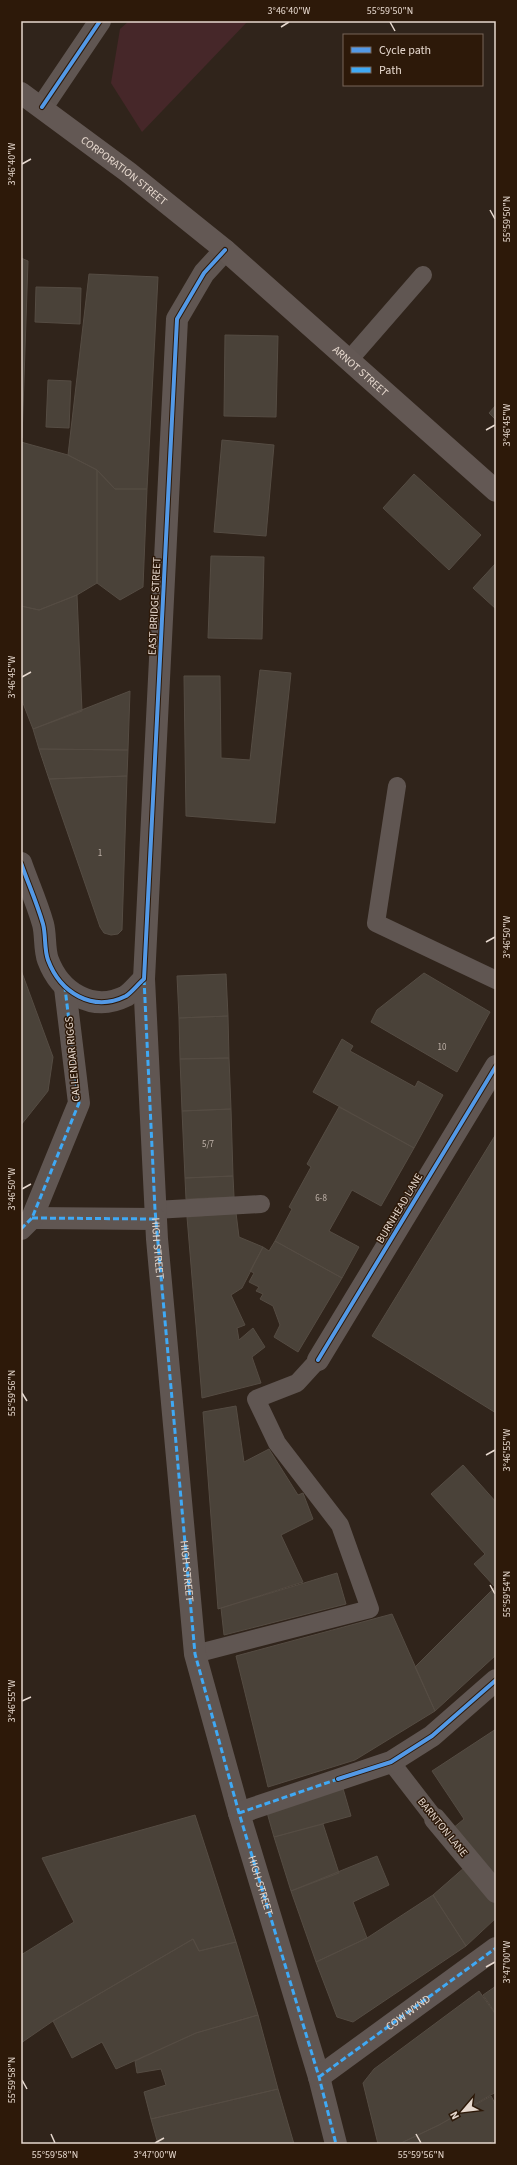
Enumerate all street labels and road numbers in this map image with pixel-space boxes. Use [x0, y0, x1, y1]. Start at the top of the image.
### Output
street label: CORPORATION STREET [78, 133, 170, 209]
street label: ARNOT STREET [329, 342, 391, 400]
street label: EAST BRIDGE STREET [144, 557, 165, 655]
street label: CALLENDAR RIGGS [61, 1016, 84, 1102]
street label: BURNHEAD LANE [373, 1170, 426, 1246]
street label: HIGH STREET [148, 1217, 168, 1280]
street label: HIGH STREET [177, 1540, 197, 1602]
street label: BARNTON LANE [414, 1794, 471, 1860]
street label: HIGH STREET [244, 1854, 277, 1917]
street label: COW WYND [383, 1991, 434, 2034]

